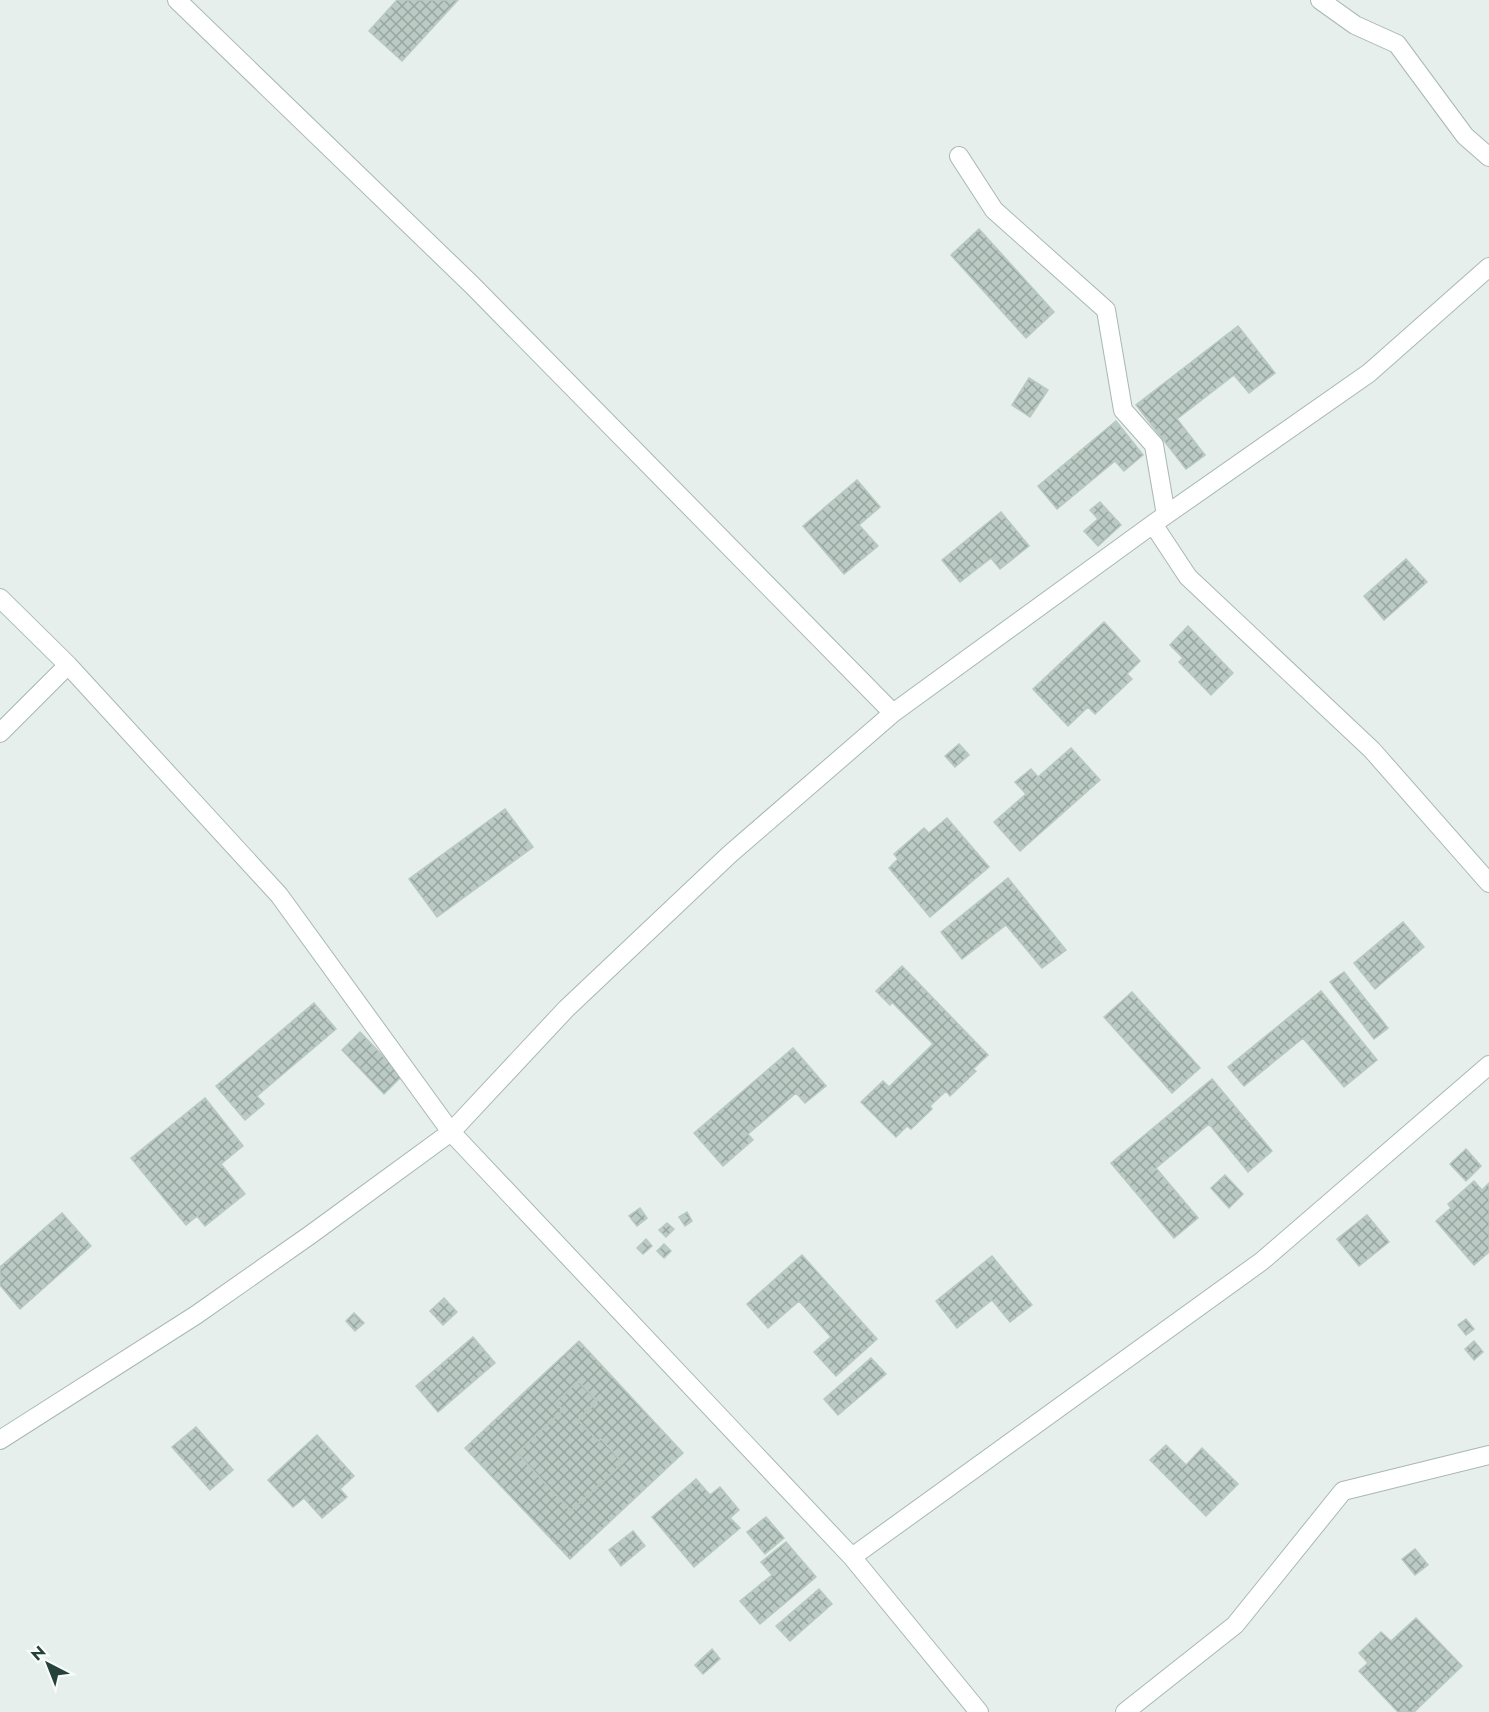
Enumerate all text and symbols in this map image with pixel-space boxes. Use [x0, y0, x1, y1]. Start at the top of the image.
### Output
north arrow [18, 1634, 78, 1694]
text: N [26, 1640, 51, 1666]

